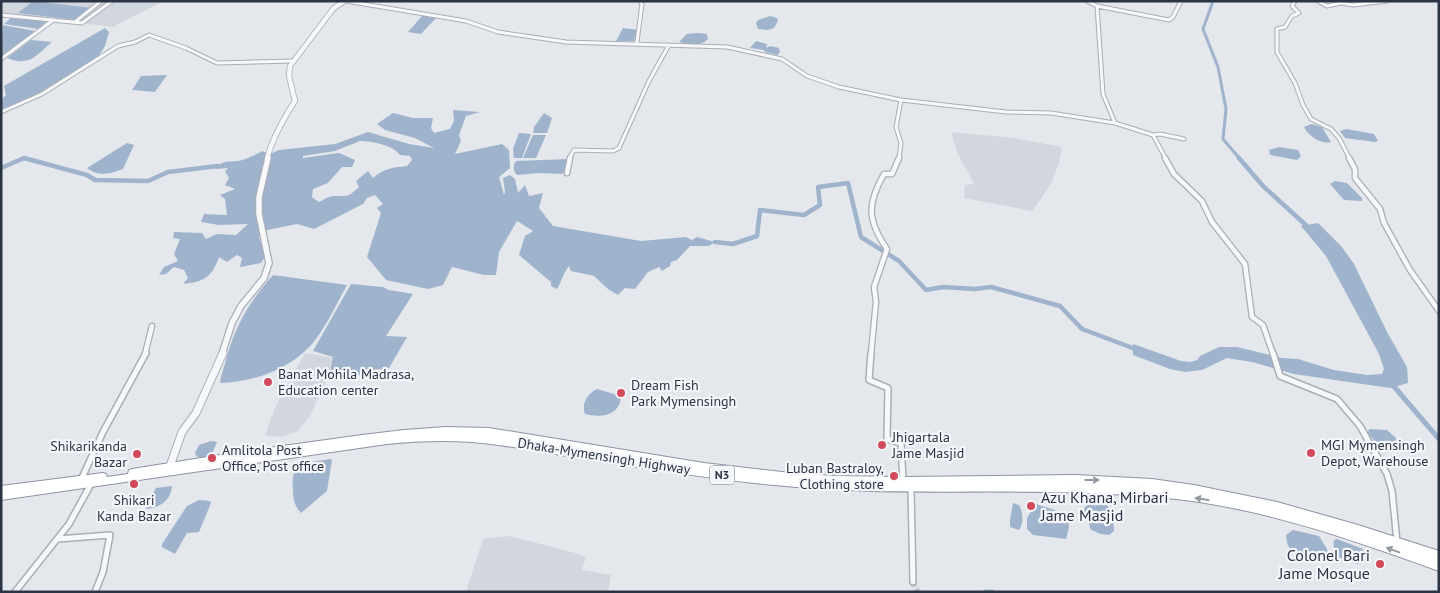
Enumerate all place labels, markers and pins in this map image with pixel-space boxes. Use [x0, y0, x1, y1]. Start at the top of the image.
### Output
place label: Banat Mohila Madrasa, Education center [278, 365, 414, 399]
marker: Banat Mohila Madrasa, Education center [262, 376, 274, 388]
place label: Dream Fish Park Mymensingh [631, 376, 736, 410]
marker: Dream Fish Park Mymensingh [615, 387, 627, 399]
place label: Jhigartala Jame Masjid [891, 428, 964, 462]
place label: MGI Mymensingh Depot, Warehouse [1321, 436, 1428, 470]
place label: Shikarikanda Bazar [50, 437, 127, 471]
marker: Jhigartala Jame Masjid [876, 439, 888, 451]
place label: Amlitola Post Office, Post office [222, 441, 324, 475]
marker: MGI Mymensingh Depot, Warehouse [1305, 447, 1317, 459]
marker: Shikarikanda Bazar [131, 448, 143, 460]
marker: Amlitola Post Office, Post office [206, 452, 218, 464]
place label: Luban Bastraloy, Clothing store [786, 459, 884, 493]
marker: Luban Bastraloy, Clothing store [888, 470, 900, 482]
marker: Shikari Kanda Bazar [128, 478, 140, 490]
place label: Azu Khana, Mirbari Jame Masjid [1040, 487, 1169, 525]
place label: Shikari Kanda Bazar [97, 491, 171, 525]
marker: Azu Khana, Mirbari Jame Masjid [1025, 500, 1037, 512]
place label: Colonel Bari Jame Mosque [1278, 545, 1370, 583]
marker: Colonel Bari Jame Mosque [1374, 558, 1386, 570]

